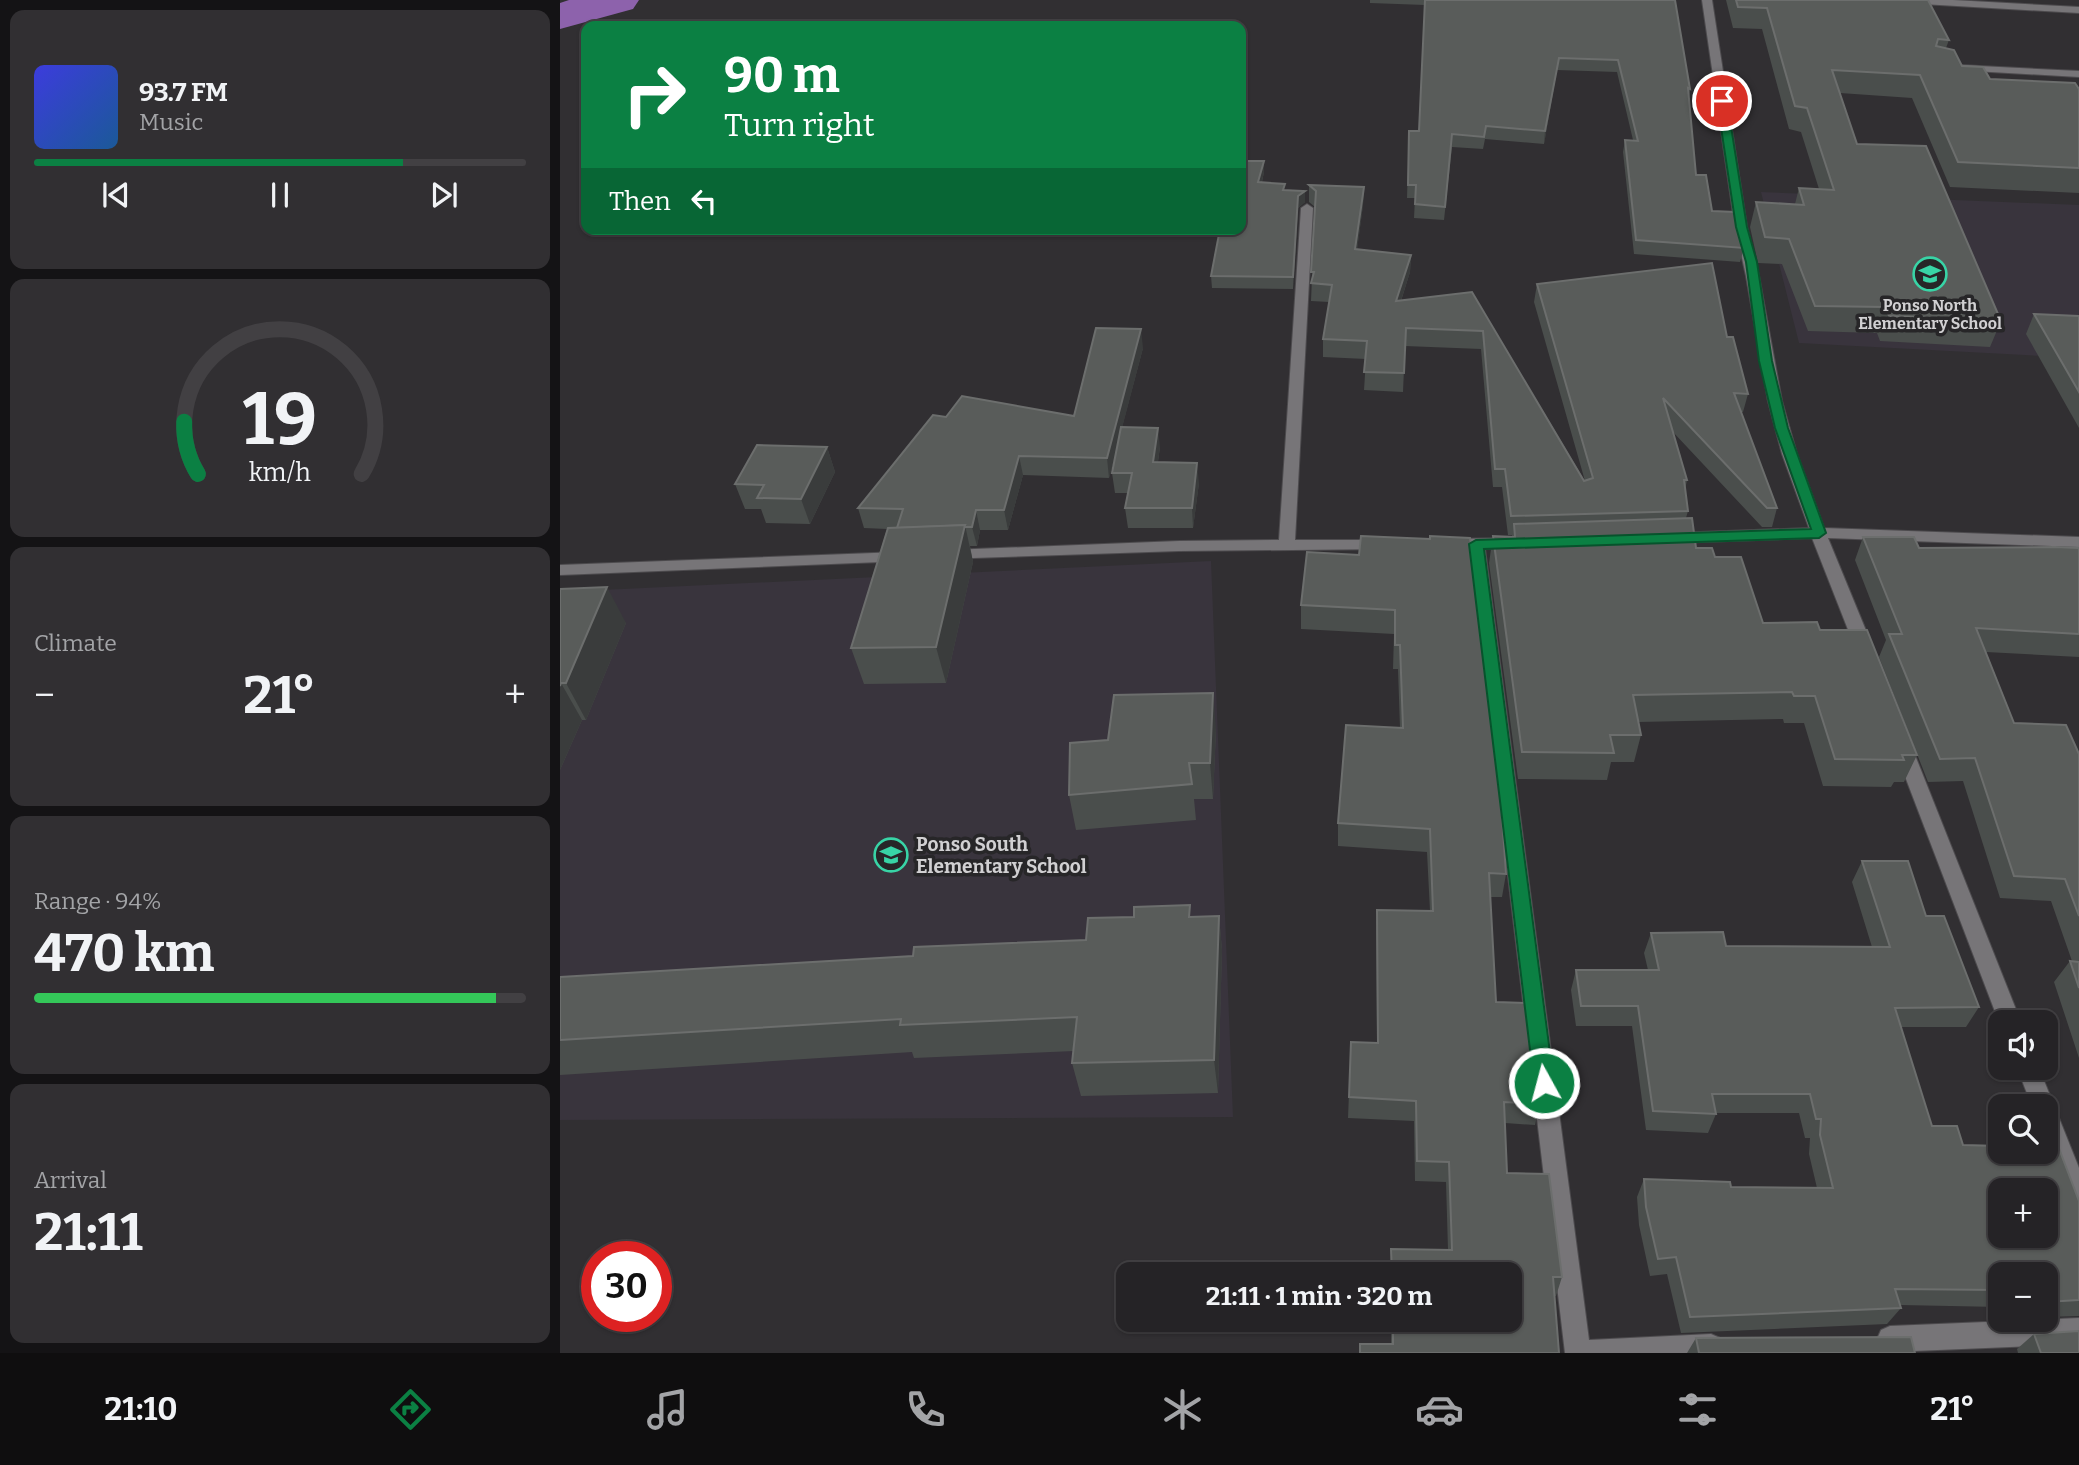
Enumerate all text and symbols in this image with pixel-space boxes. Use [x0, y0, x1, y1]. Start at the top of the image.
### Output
text: 90 m [724, 46, 840, 105]
icon: right [609, 49, 700, 140]
pin [1692, 71, 1752, 131]
text: 93.7 FM [139, 77, 228, 108]
icon: arrive [1703, 82, 1741, 120]
text: Turn right [724, 106, 875, 144]
text: Music [139, 108, 203, 136]
icon: previous [97, 176, 135, 214]
icon: pause [261, 176, 299, 214]
icon: next [425, 176, 463, 214]
icon: left [685, 182, 723, 220]
text: Then [609, 186, 671, 217]
school or university icon: Ponso North Elementary School [1911, 255, 1949, 293]
place label: Ponso North Elementary School [1858, 296, 2002, 333]
text: 19 [243, 376, 317, 463]
text: km/h [249, 458, 311, 488]
text: Climate [34, 629, 117, 657]
text: 21° [243, 664, 316, 727]
text: − [34, 672, 55, 718]
text: + [504, 672, 526, 718]
place label: Ponso South Elementary School [916, 833, 1087, 878]
school or university icon: Ponso South Elementary School [872, 836, 910, 874]
text: Range · 94% [34, 887, 161, 915]
text: 470 km [34, 922, 214, 985]
map controls [1988, 1010, 2058, 1332]
button: sound [1988, 1010, 2058, 1080]
position arrow [1507, 1046, 1581, 1120]
button: search [1988, 1094, 2058, 1164]
text: Arrival [34, 1166, 107, 1194]
button: + [1988, 1178, 2058, 1248]
text: 21:11 [34, 1201, 143, 1264]
speed limit sign: 30 [581, 1241, 672, 1332]
button: − [1988, 1262, 2058, 1332]
text: 21:11 · 1 min · 320 m [1206, 1281, 1432, 1312]
icon: directions [386, 1385, 435, 1434]
icon: music [643, 1385, 692, 1434]
icon: phone [901, 1385, 950, 1434]
icon: climate [1158, 1385, 1207, 1434]
icon: car [1415, 1385, 1464, 1434]
icon: filters [1673, 1385, 1722, 1434]
text: 21:10 [104, 1390, 178, 1428]
text: 21° [1930, 1390, 1975, 1428]

